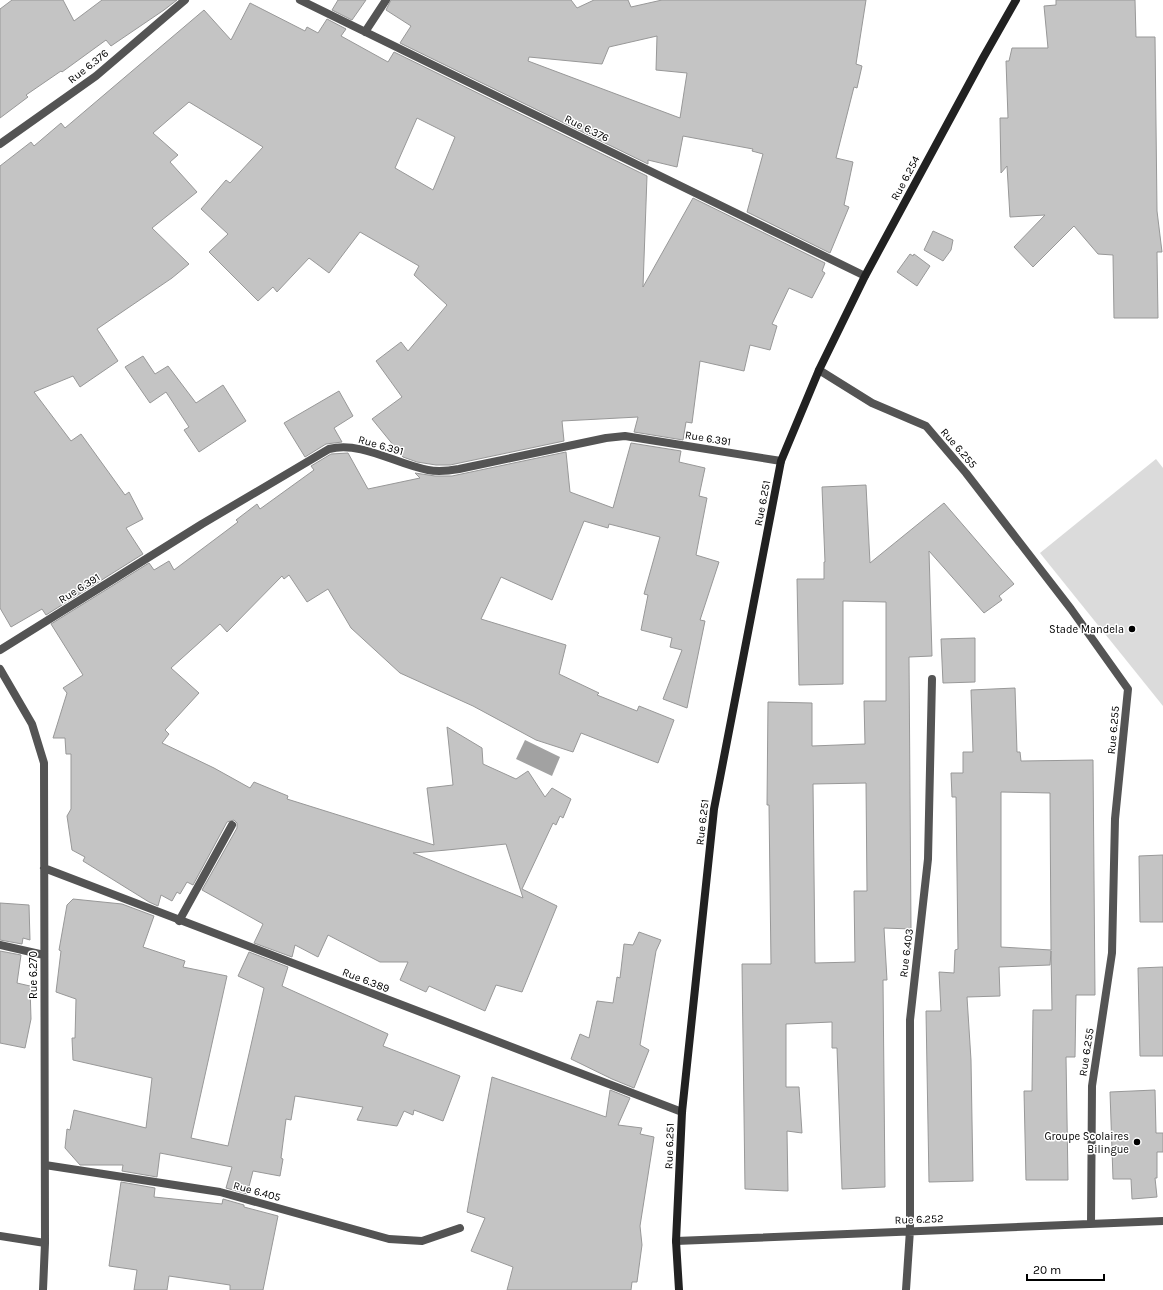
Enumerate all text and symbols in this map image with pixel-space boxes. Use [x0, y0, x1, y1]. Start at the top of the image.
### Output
street label: Rue 6.376 [65, 47, 111, 86]
street label: Rue 6.376 [562, 112, 611, 145]
street label: Rue 6.254 [888, 154, 923, 203]
street label: Rue 6.255 [938, 426, 980, 471]
street label: Rue 6.391 [684, 428, 732, 449]
street label: Rue 6.391 [357, 433, 405, 458]
street label: Rue 6.251 [752, 479, 773, 527]
street label: Rue 6.391 [56, 571, 102, 606]
place label: Stade Mandela [1049, 623, 1124, 636]
marker: Stade Mandela [1127, 624, 1137, 634]
street label: Rue 6.255 [1105, 705, 1122, 755]
street label: Rue 6.251 [693, 798, 712, 846]
street label: Rue 6.403 [897, 928, 916, 978]
street label: Rue 6.270 [27, 951, 40, 999]
street label: Rue 6.389 [340, 966, 391, 995]
street label: Rue 6.255 [1076, 1027, 1097, 1077]
street label: Rue 6.251 [662, 1123, 677, 1169]
place label: Groupe Scolaires Bilingue [1044, 1130, 1129, 1156]
marker: Groupe Scolaires Bilingue [1132, 1137, 1142, 1147]
street label: Rue 6.405 [232, 1179, 282, 1204]
street label: Rue 6.252 [894, 1212, 944, 1227]
scale bar [1027, 1256, 1104, 1282]
text: 20 m [1033, 1263, 1061, 1277]

